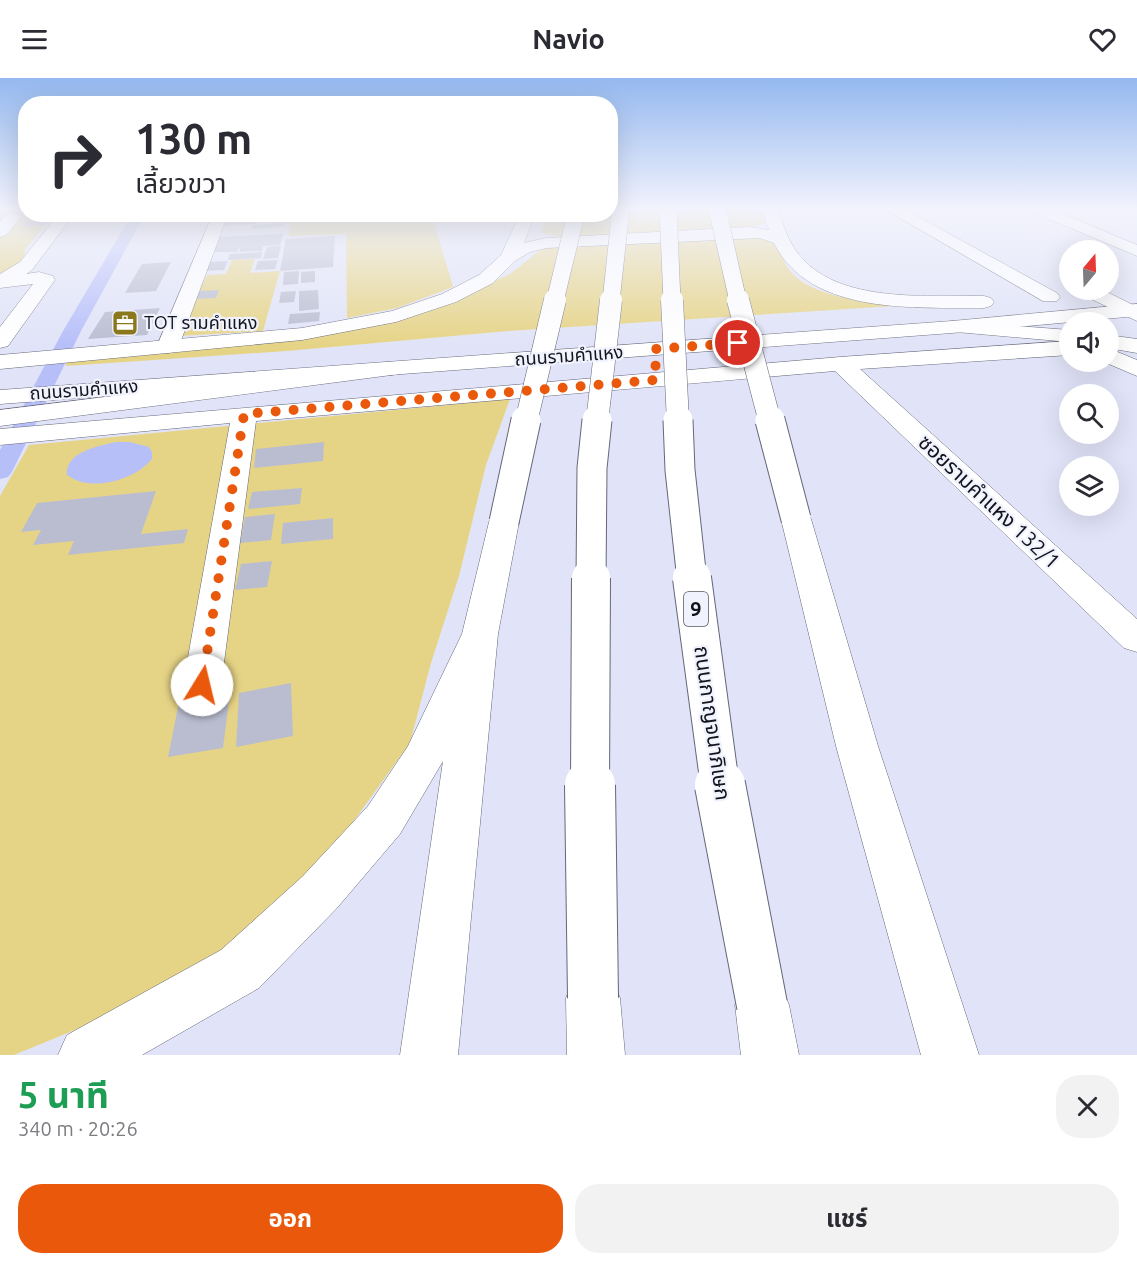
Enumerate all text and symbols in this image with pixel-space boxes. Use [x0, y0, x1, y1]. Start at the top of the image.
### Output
icon: menu [18, 23, 51, 56]
icon: heart [1086, 23, 1119, 56]
text: Navio [532, 24, 605, 54]
text: 130 m [135, 115, 252, 162]
icon: right [36, 120, 114, 198]
text: เลี้ยวขวา [135, 168, 226, 198]
north arrow [1059, 240, 1119, 300]
map controls [1059, 240, 1119, 516]
office icon: TOT รามคำแหง [110, 308, 140, 338]
place label: TOT รามคำแหง [144, 312, 257, 332]
button: sound [1059, 312, 1119, 372]
pin [712, 317, 763, 368]
icon: arrive [721, 326, 754, 359]
street label: ถนนรามคำแหง [514, 341, 624, 369]
street label: ถนนรามคำแหง [29, 375, 139, 403]
button: search [1059, 384, 1119, 444]
street label: ซอยรามคำแหง 132/1 [914, 429, 1065, 573]
button: layers [1059, 456, 1119, 516]
road number: 9 [684, 592, 708, 626]
street label: ถนนกาญจนาภิเษก [690, 644, 736, 802]
position arrow [170, 653, 234, 717]
text: 5 นาที [18, 1074, 109, 1115]
button: close [1056, 1075, 1119, 1138]
text: 340 m · 20:26 [18, 1117, 138, 1140]
button: ออก [18, 1184, 563, 1253]
button: แชร์ [575, 1184, 1119, 1253]

